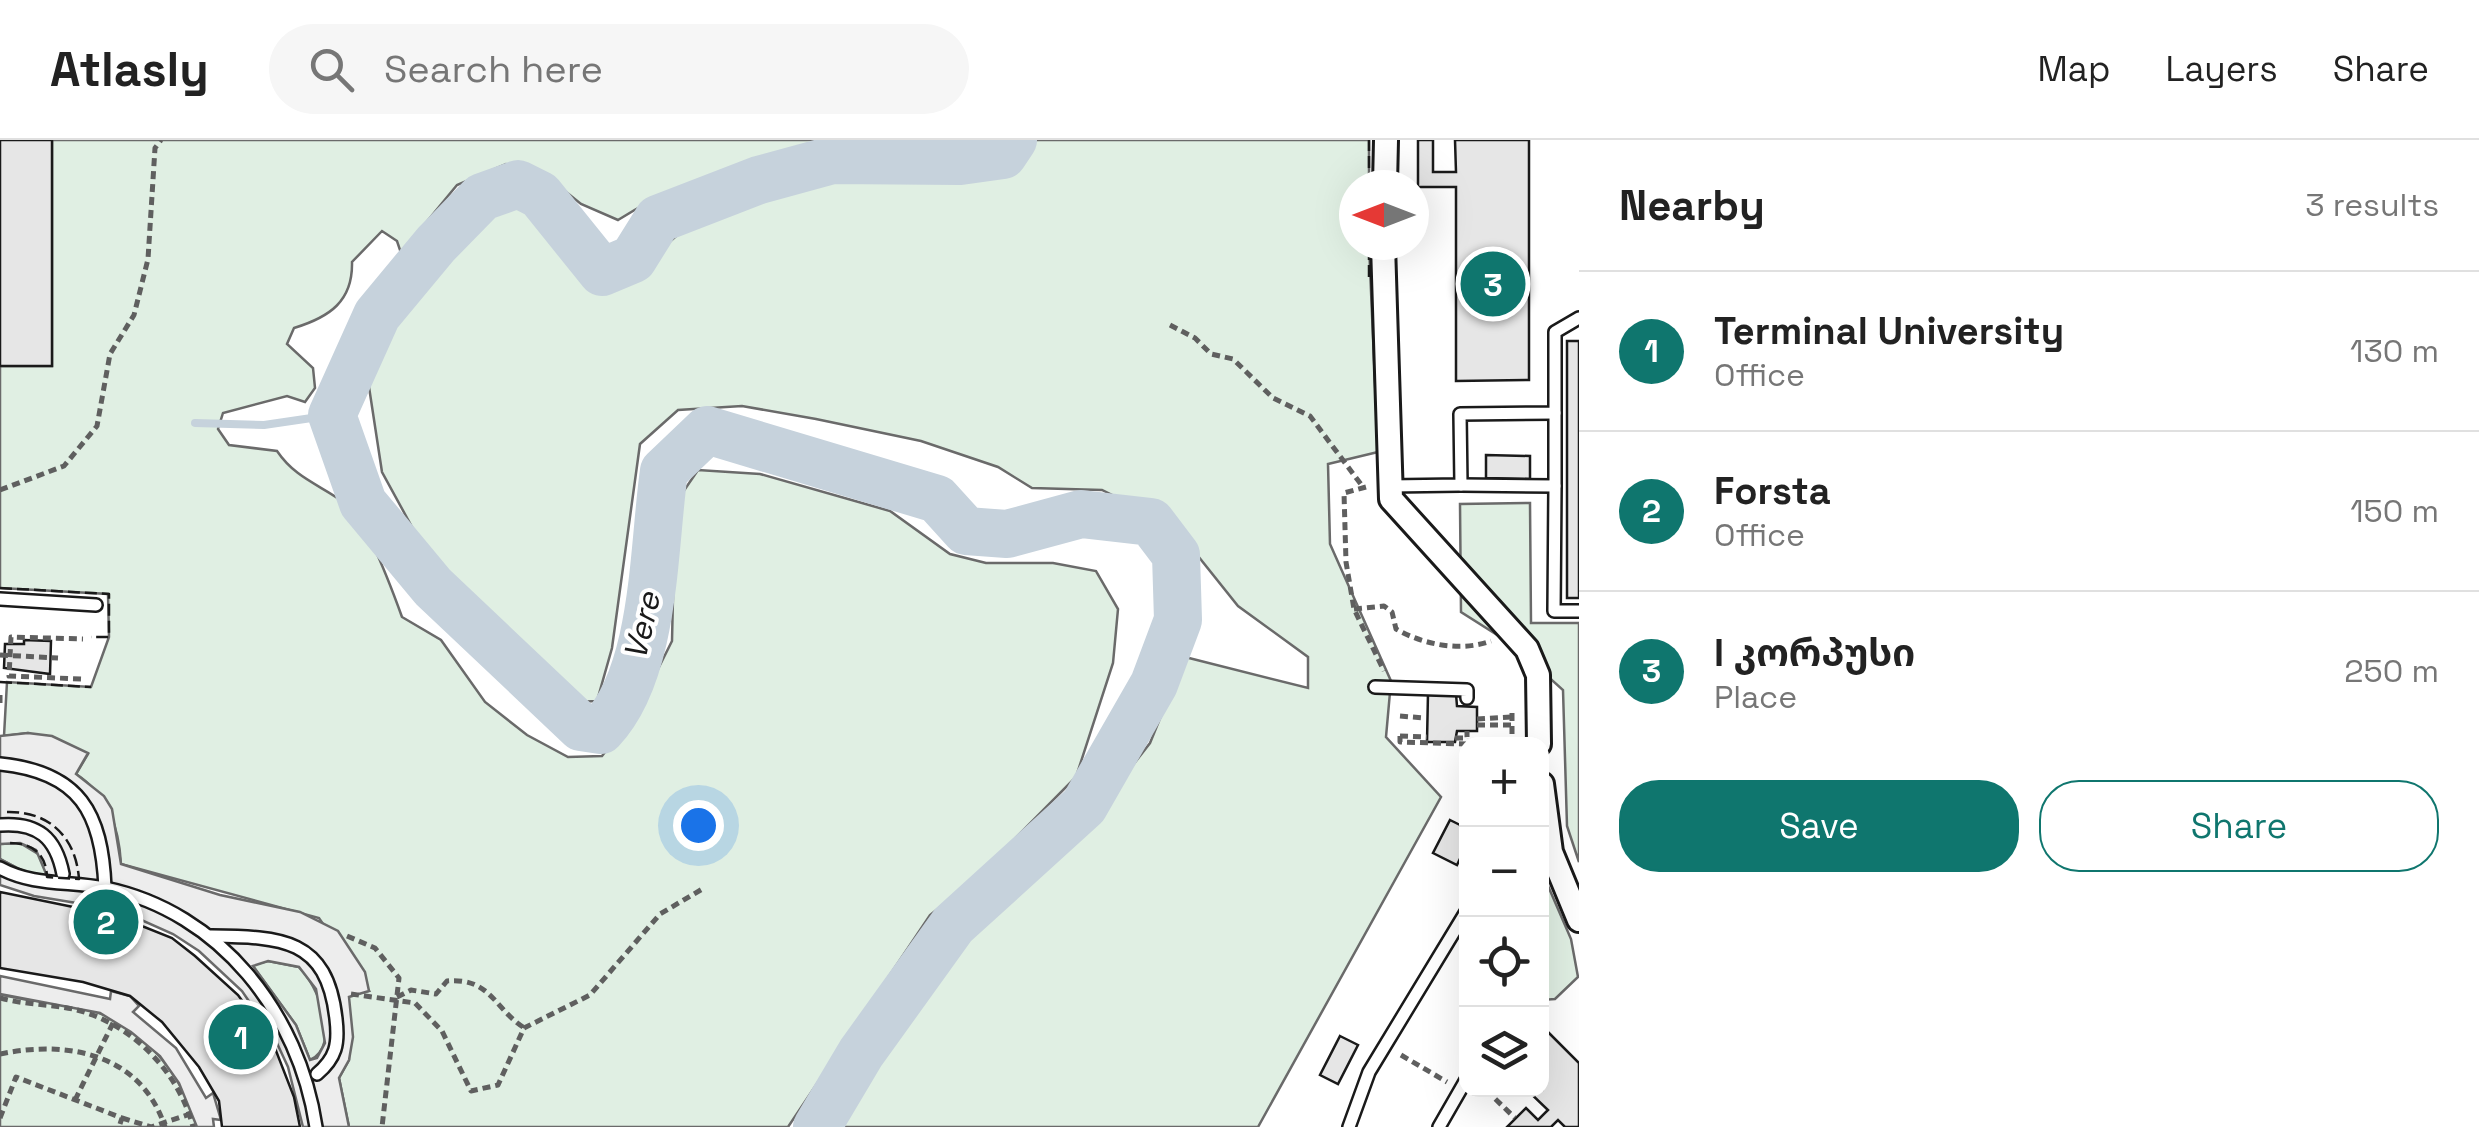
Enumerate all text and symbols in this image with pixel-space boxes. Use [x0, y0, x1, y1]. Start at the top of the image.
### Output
search box [269, 24, 969, 114]
text: Atlasly [50, 39, 209, 100]
icon: search [304, 42, 359, 97]
text: Search here [384, 45, 603, 93]
text: Map [2037, 47, 2110, 91]
text: Layers [2165, 47, 2278, 91]
text: Share [2333, 47, 2429, 91]
north arrow [1339, 170, 1429, 260]
text: Nearby [1619, 179, 1765, 232]
text: 3 results [2305, 185, 2439, 225]
pin: 3 [1460, 246, 1526, 322]
text: Terminal University [1714, 307, 2064, 355]
text: 1 [1644, 331, 1659, 371]
text: 130 m [2350, 331, 2439, 371]
text: Office [1714, 355, 1805, 395]
text: Forsta [1714, 467, 1831, 515]
text: 2 [1642, 491, 1661, 531]
text: 150 m [2350, 491, 2439, 531]
text: Office [1714, 515, 1805, 555]
water label: Vere [615, 587, 669, 664]
text: I კორპუსი [1714, 629, 1915, 677]
text: 3 [1642, 651, 1661, 691]
text: 250 m [2344, 651, 2439, 691]
text: Place [1714, 677, 1797, 717]
map controls [1459, 737, 1549, 1097]
button: + [1459, 737, 1549, 827]
button: Save [1619, 780, 2019, 872]
button: Share [2039, 780, 2439, 872]
your location [673, 800, 724, 851]
button: − [1459, 827, 1549, 917]
pin: 2 [74, 884, 138, 960]
button: locate [1459, 917, 1549, 1007]
pin: 1 [208, 1000, 274, 1074]
button: layers [1459, 1007, 1549, 1097]

